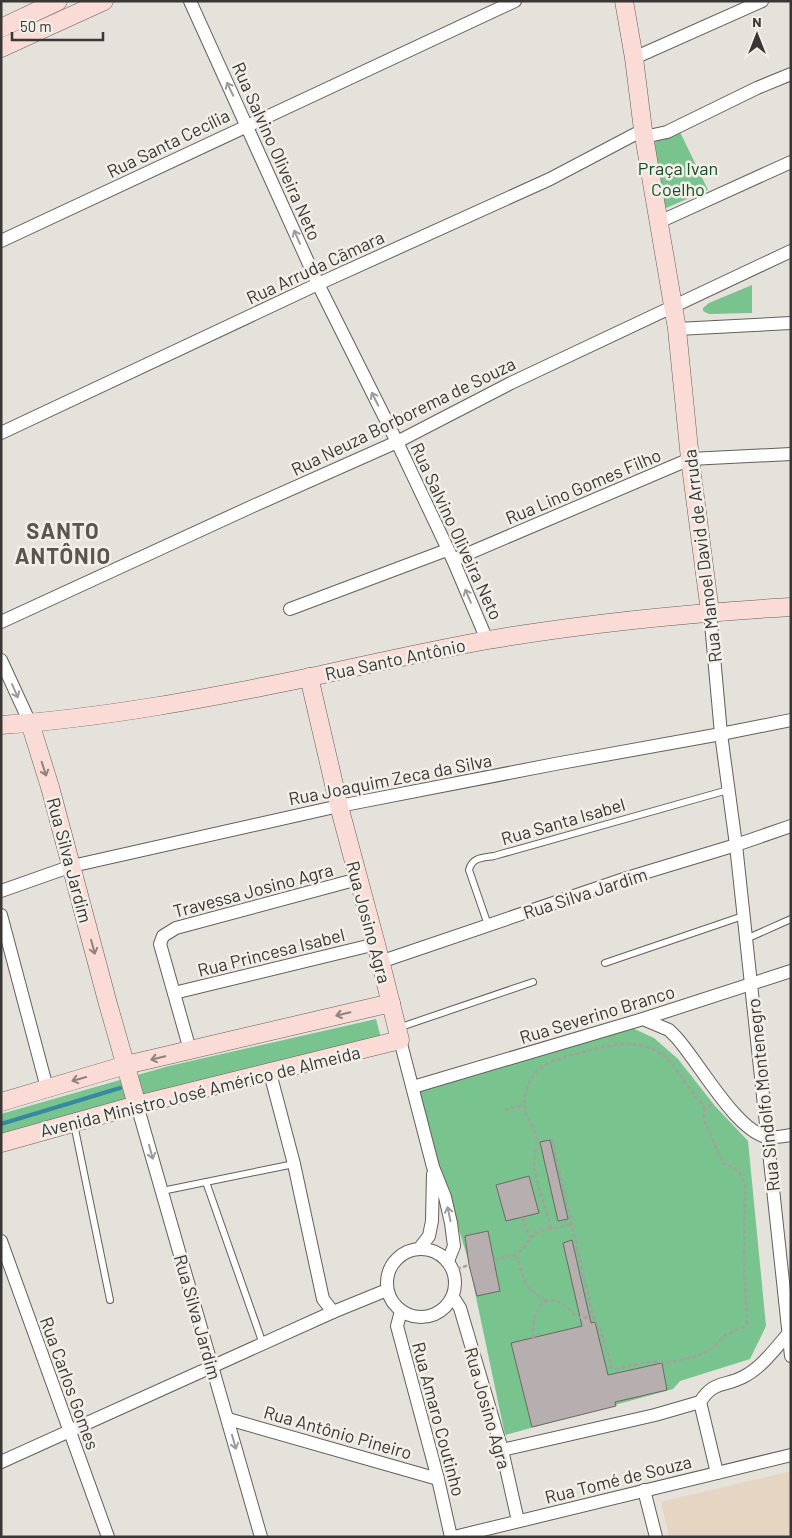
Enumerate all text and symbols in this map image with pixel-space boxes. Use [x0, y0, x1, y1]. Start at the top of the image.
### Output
scale bar [12, 10, 104, 42]
north arrow [732, 10, 782, 60]
text: N [752, 13, 762, 30]
text: 50 m [20, 17, 52, 35]
street label: Rua Salvino Oliveira Neto [228, 58, 326, 244]
one-way arrow [224, 82, 234, 97]
street label: Rua Santa Cecília [103, 104, 233, 182]
park label: Praça Ivan Coelho [638, 157, 718, 200]
street label: Rua Arruda Cãmara [243, 225, 387, 309]
one-way arrow [291, 230, 301, 245]
street label: Rua Neuza Borborema de Souza [287, 352, 519, 480]
one-way arrow [370, 392, 379, 407]
street label: Rua Salvino Oliveira Neto [406, 439, 508, 623]
street label: Rua Lino Gomes Filho [502, 443, 664, 529]
street label: Rua Manoel David de Arruda [678, 448, 726, 664]
district label: SANTO ANTÔNIO [15, 517, 111, 568]
one-way arrow [463, 589, 472, 604]
street label: Rua Santo Antônio [323, 633, 467, 685]
one-way arrow [11, 684, 21, 699]
street label: Rua Joaquim Zeca da Silva [287, 748, 493, 810]
one-way arrow [40, 761, 50, 777]
street label: Rua Santa Isabel [498, 793, 628, 849]
street label: Rua Silva Jardim [43, 795, 97, 925]
street label: Travessa Josino Agra [171, 858, 335, 922]
street label: Rua Josino Agra [342, 858, 396, 986]
street label: Rua Silva Jardim [520, 863, 650, 923]
street label: Rua Princesa Isabel [195, 923, 347, 981]
one-way arrow [89, 939, 99, 955]
street label: Rua Severino Branco [517, 980, 677, 1048]
street label: Rua Sindolfo Montenegro [742, 997, 784, 1193]
one-way arrow [336, 1010, 352, 1019]
street label: Avenida Ministro José Américo de Almeida [38, 1041, 362, 1141]
one-way arrow [150, 1054, 166, 1063]
one-way arrow [72, 1074, 88, 1084]
one-way arrow [146, 1143, 156, 1159]
one-way arrow [444, 1207, 453, 1223]
street label: Rua Silva Jardim [170, 1252, 226, 1382]
street label: Rua Carlos Gomes [36, 1314, 104, 1452]
street label: Rua Amaro Coutinho [408, 1339, 470, 1499]
street label: Rua Josino Agra [460, 1345, 516, 1471]
street label: Rua Antônio Pineiro [261, 1400, 415, 1464]
one-way arrow [230, 1434, 240, 1450]
street label: Rua Tomé de Souza [542, 1450, 694, 1508]

